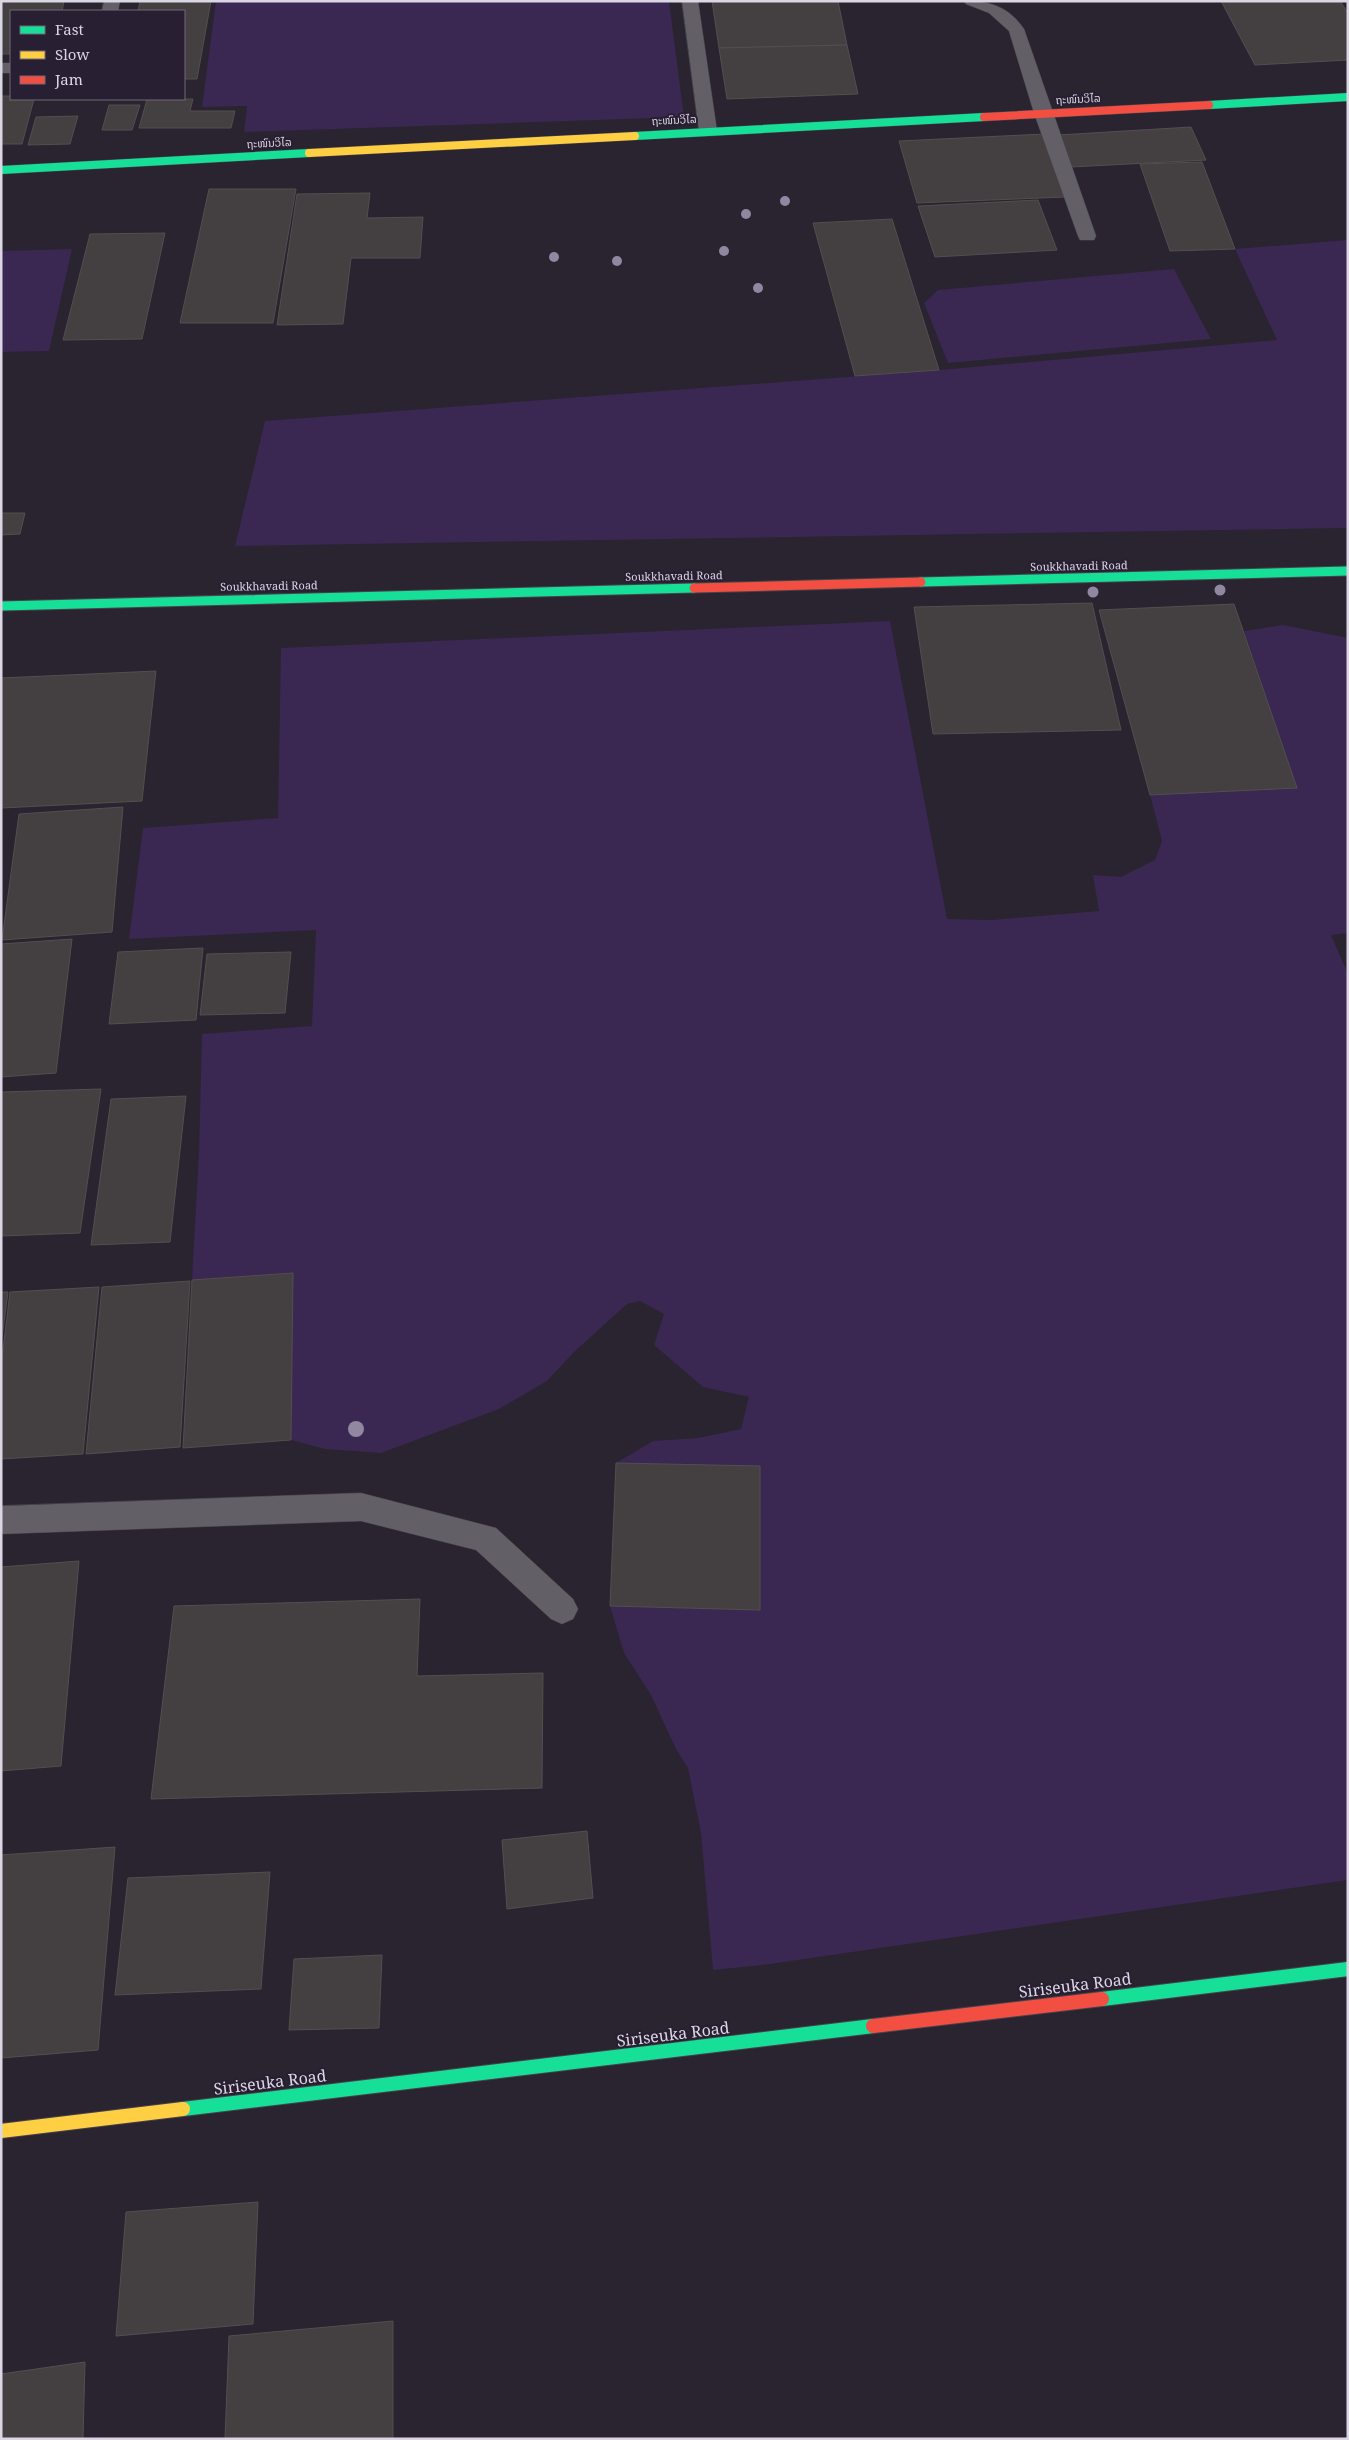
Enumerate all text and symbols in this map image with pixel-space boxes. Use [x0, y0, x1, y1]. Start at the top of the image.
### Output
legend [10, 10, 185, 100]
text: Fast [55, 19, 84, 39]
text: Slow [55, 44, 89, 64]
text: Jam [54, 69, 83, 89]
street label: ຖະໜົນວິໄລ [1055, 90, 1101, 107]
street label: ຖະໜົນວິໄລ [651, 111, 697, 128]
street label: ຖະໜົນວິໄລ [246, 134, 292, 151]
street label: Soukkhavadi Road [1030, 557, 1128, 574]
street label: Soukkhavadi Road [625, 567, 723, 584]
street label: Soukkhavadi Road [220, 577, 318, 594]
street label: Siriseuka Road [1017, 1967, 1133, 2003]
street label: Siriseuka Road [615, 2016, 731, 2052]
street label: Siriseuka Road [212, 2064, 328, 2100]

